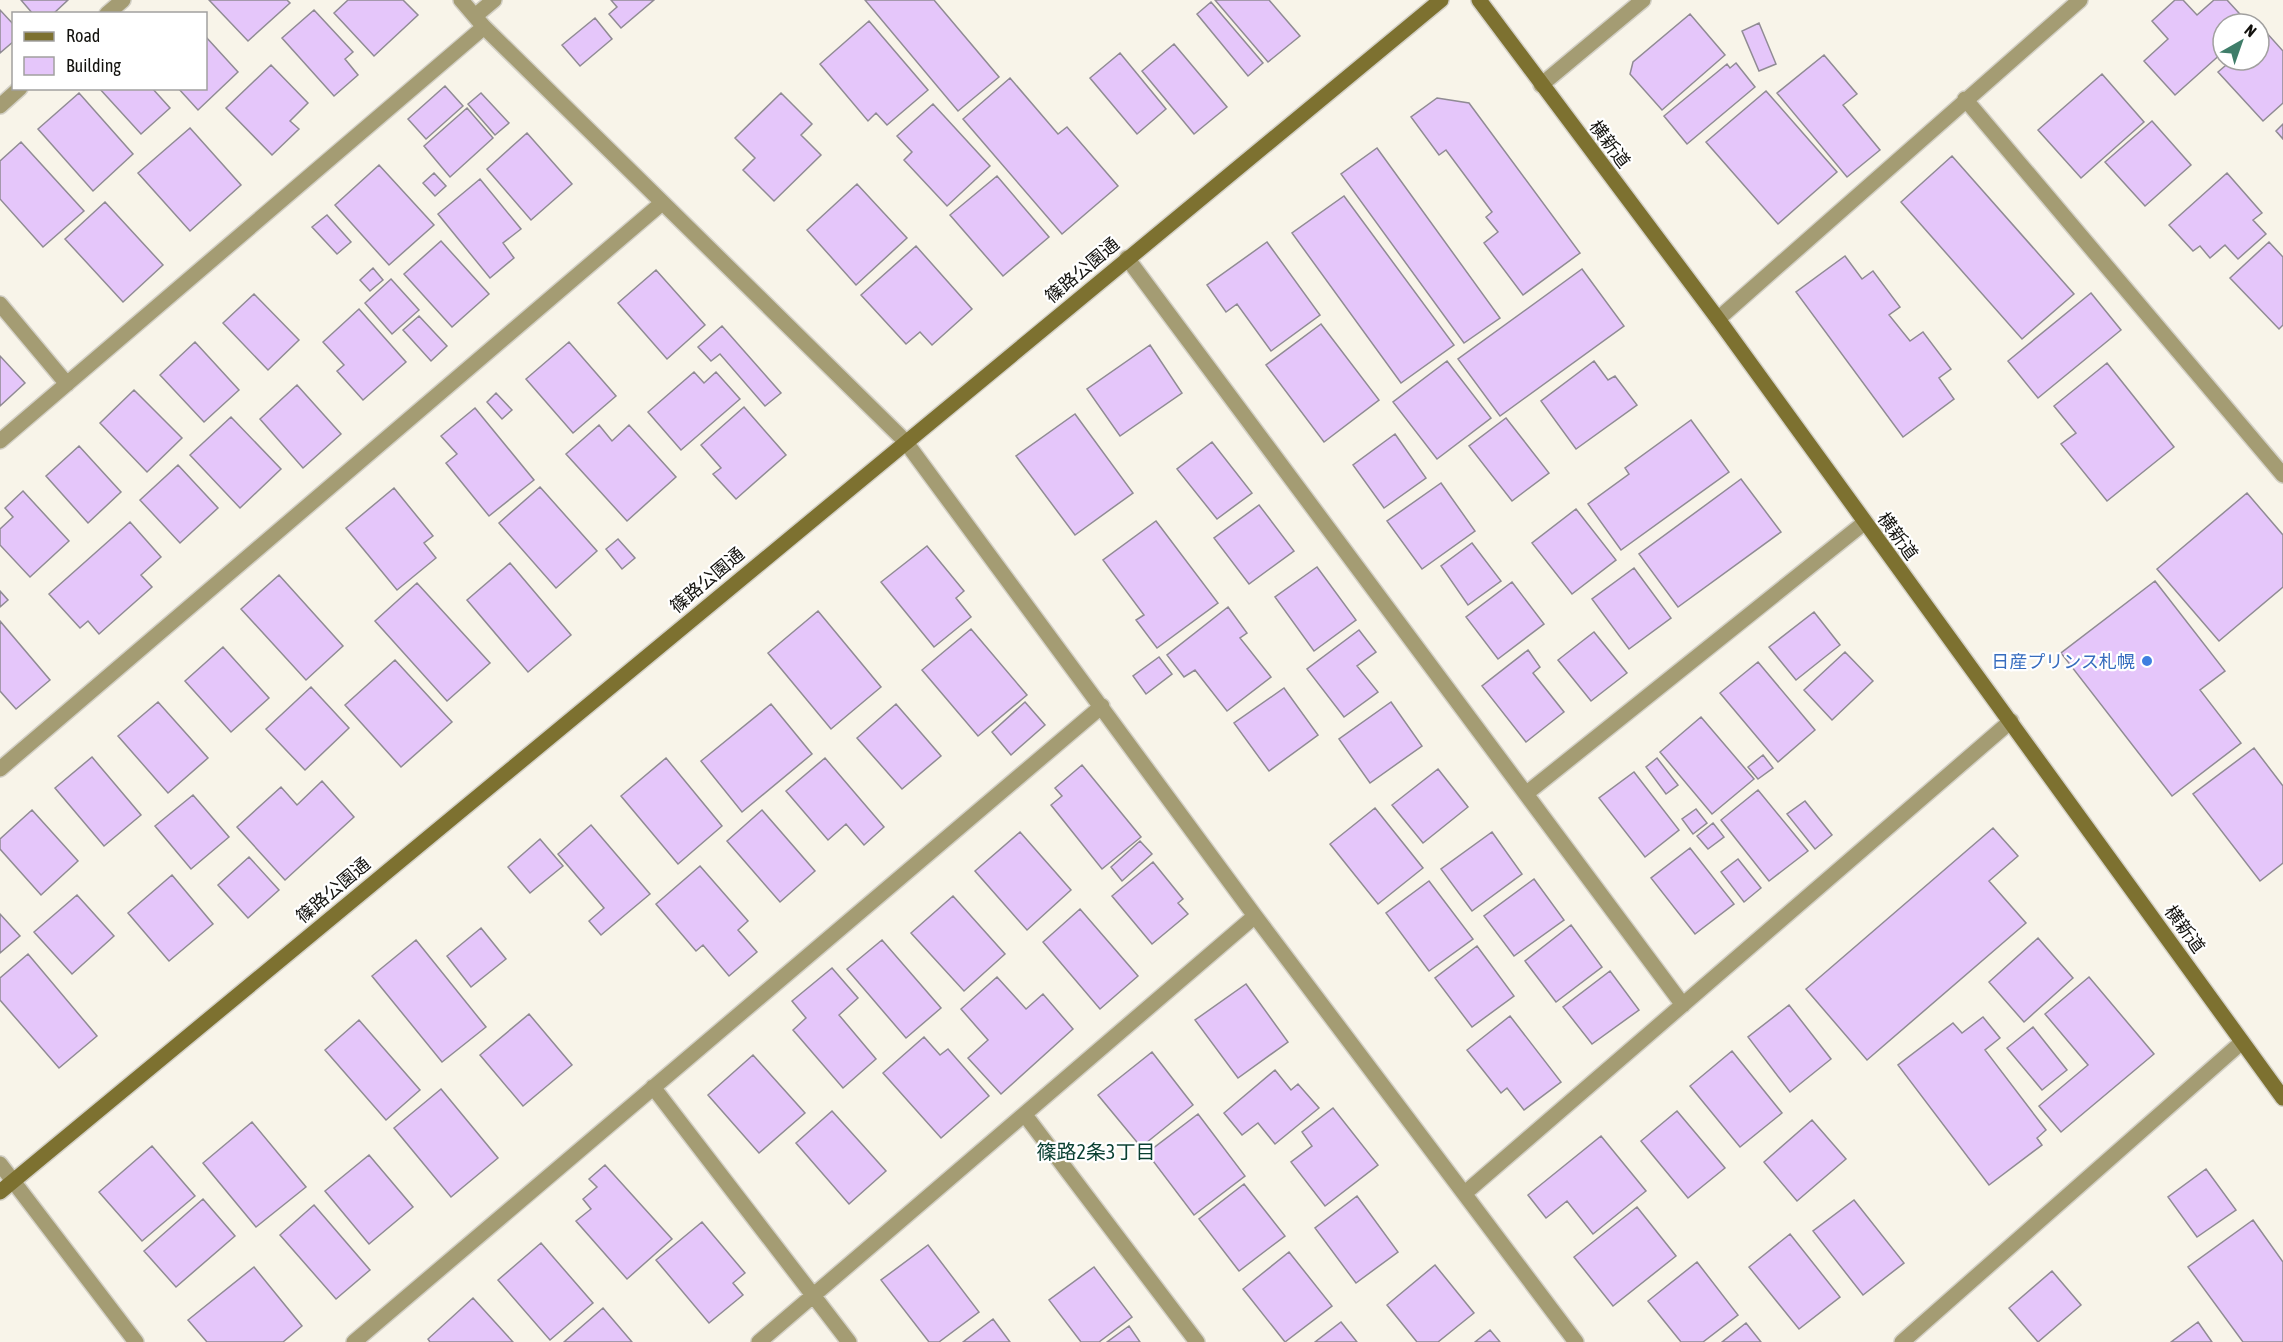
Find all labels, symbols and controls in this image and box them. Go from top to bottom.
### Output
legend [12,12,207,90]
north arrow [2211,12,2271,72]
text: N [2241,21,2260,40]
text: Road [66,25,100,46]
text: Building [66,55,121,76]
street label: 横新道 [1585,116,1635,172]
street label: 篠路公園通 [1041,233,1123,307]
street label: 横新道 [1874,508,1922,564]
street label: 篠路公園通 [666,543,748,617]
place label: 日産プリンス札幌 [1991,651,2135,672]
marker: 日産プリンス札幌 [2140,654,2154,668]
street label: 篠路公園通 [292,853,374,927]
street label: 横新道 [2161,901,2209,957]
district label: 篠路2条3丁目 [1037,1140,1155,1163]

